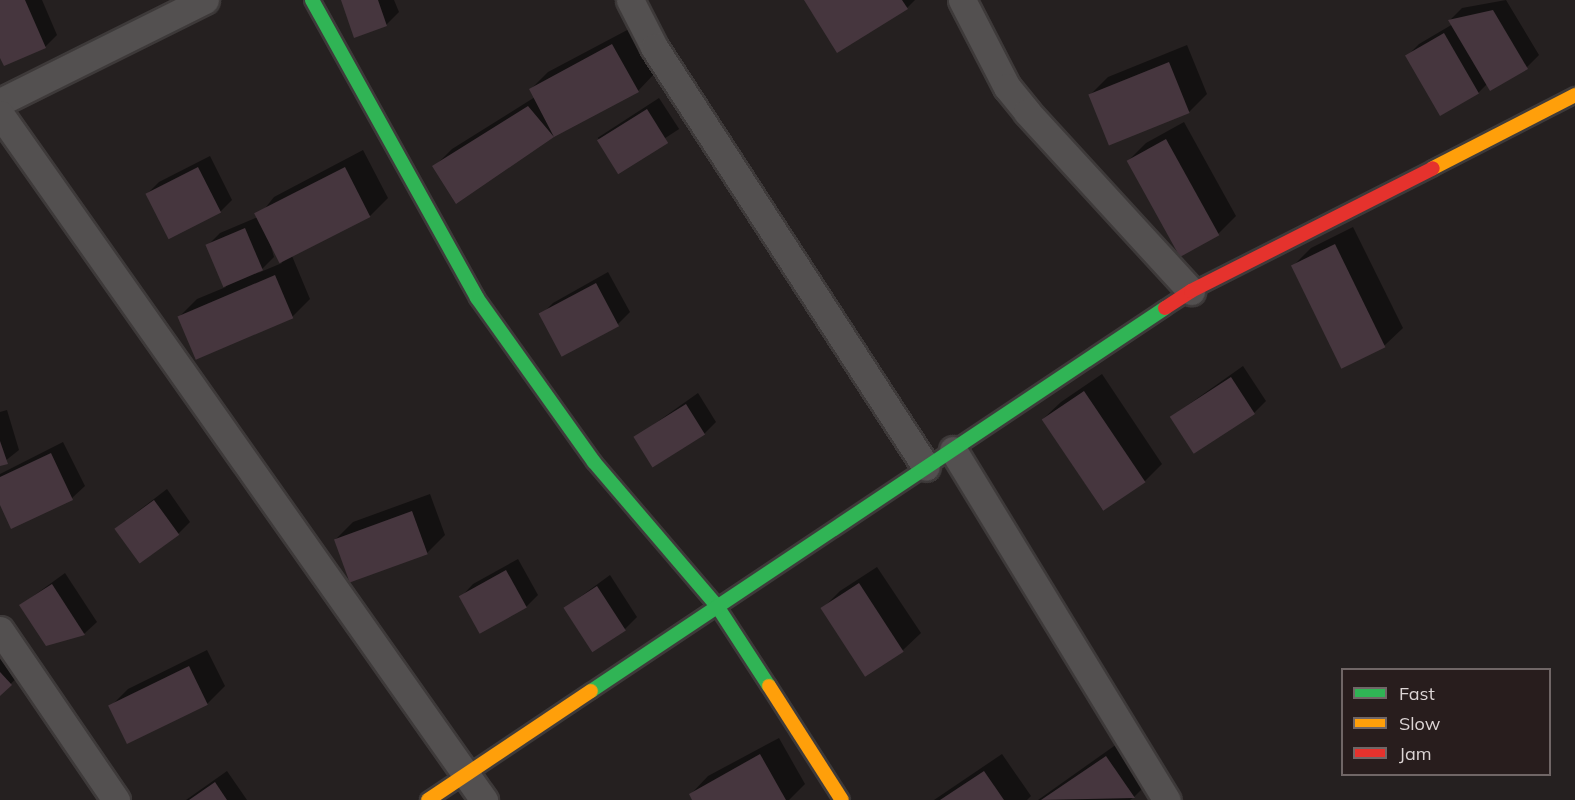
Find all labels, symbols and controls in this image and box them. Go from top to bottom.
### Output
legend [1341,668,1551,776]
text: Fast [1399,682,1435,705]
text: Slow [1399,712,1440,735]
text: Jam [1399,742,1432,765]

